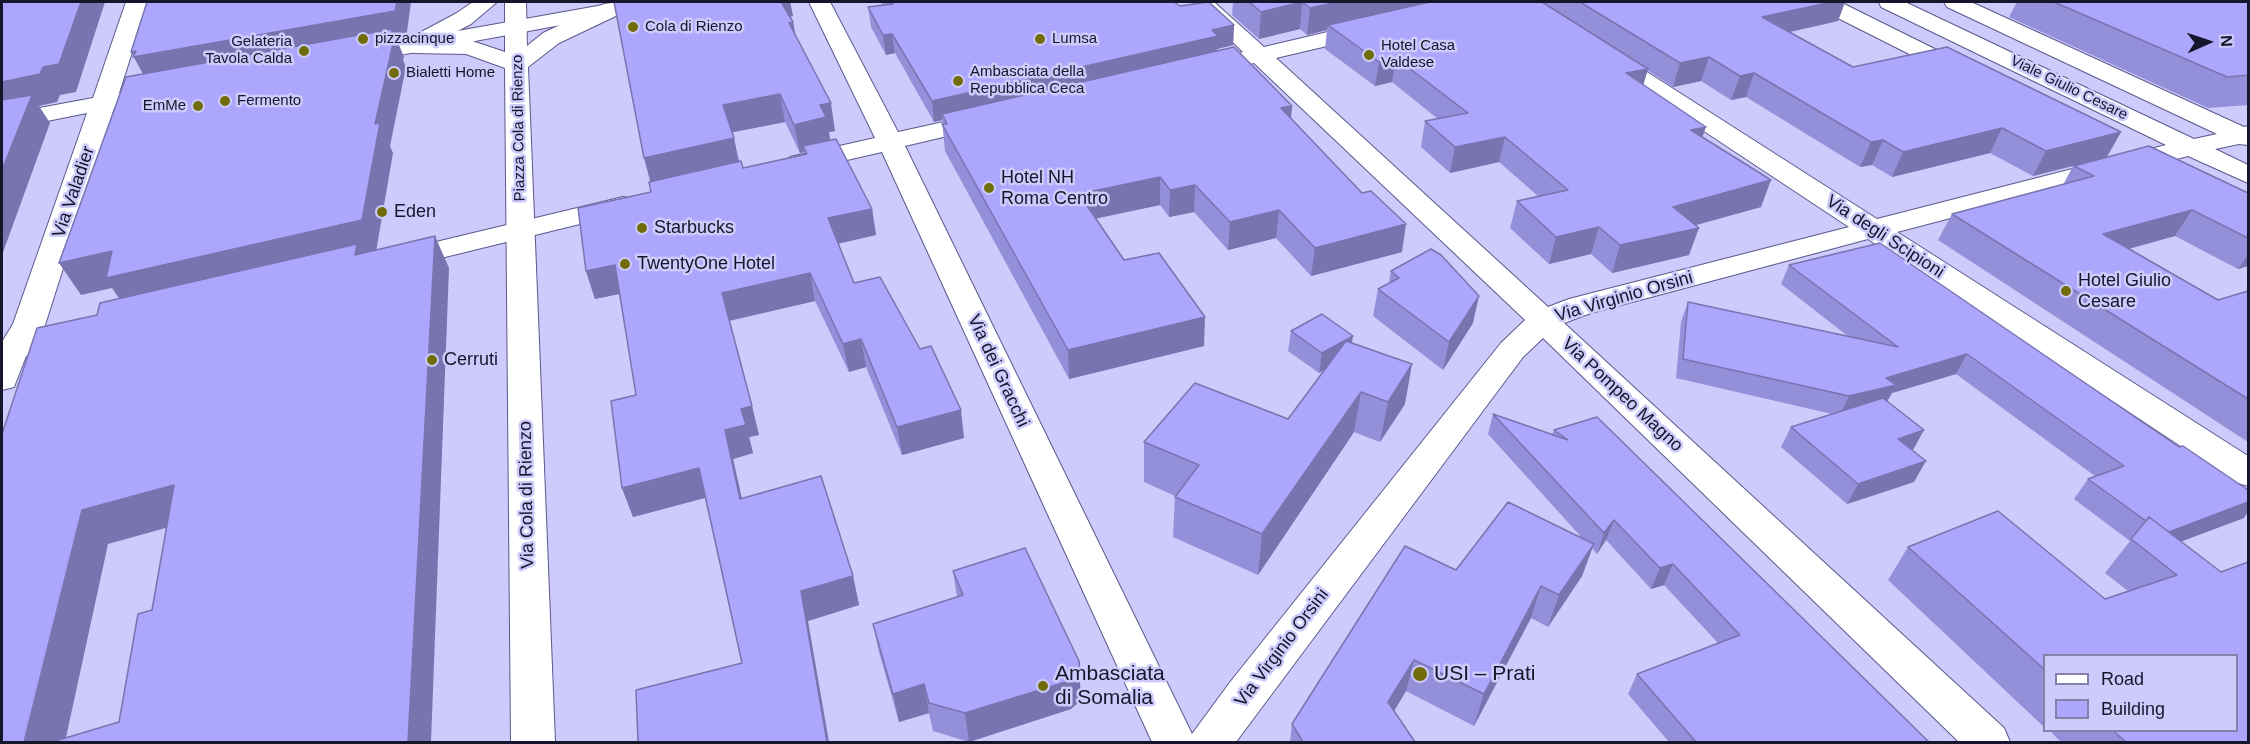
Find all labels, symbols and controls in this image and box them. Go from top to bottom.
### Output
north arrow [2178,12,2238,72]
place label: Cola di Rienzo [645,18,743,36]
marker: Cola di Rienzo [626,20,640,34]
place label: pizzacinque [375,30,454,48]
place label: Lumsa [1052,30,1097,48]
marker: pizzacinque [356,32,370,46]
marker: Lumsa [1033,32,1047,46]
place label: Gelateria Tavola Calda [205,33,292,68]
text: N [2218,35,2235,47]
place label: Hotel Casa Valdese [1381,37,1455,72]
marker: Gelateria Tavola Calda [297,44,311,58]
marker: Hotel Casa Valdese [1362,48,1376,62]
street label: Viale Giulio Cesare [2007,52,2131,124]
street label: Piazza Cola di Rienzo [509,54,529,202]
place label: Ambasciata della Repubblica Ceca [970,63,1084,98]
place label: Bialetti Home [406,64,495,82]
marker: Bialetti Home [387,66,401,80]
marker: Ambasciata della Repubblica Ceca [951,74,965,88]
place label: Fermento [237,92,301,110]
marker: Fermento [218,94,232,108]
place label: EmMe [143,97,186,115]
marker: EmMe [191,99,205,113]
street label: Via Valadier [48,143,100,241]
place label: Hotel NH Roma Centro [1001,167,1108,210]
marker: Hotel NH Roma Centro [982,181,996,195]
street label: Via degli Scipioni [1822,191,1948,283]
place label: Eden [394,201,436,223]
marker: Eden [375,205,389,219]
place label: Starbucks [654,217,734,239]
marker: Starbucks [635,221,649,235]
place label: TwentyOne Hotel [637,253,775,275]
marker: TwentyOne Hotel [618,257,632,271]
street label: Via Virginio Orsini [1553,267,1695,327]
place label: Hotel Giulio Cesare [2078,270,2171,312]
marker: Hotel Giulio Cesare [2059,284,2073,298]
street label: Via dei Gracchi [962,311,1034,431]
street label: Via Pompeo Magno [1557,333,1687,457]
place label: Cerruti [444,349,498,371]
marker: Cerruti [425,353,439,367]
street label: Via Cola di Rienzo [515,421,539,569]
street label: Via Virginio Orsini [1231,585,1333,711]
legend [2043,654,2238,732]
place label: Ambasciata di Somalia [1055,661,1165,711]
place label: USI – Prati [1434,661,1536,687]
marker: USI – Prati [1411,665,1429,683]
text: Road [2101,669,2144,689]
marker: Ambasciata di Somalia [1036,679,1050,693]
text: Building [2101,699,2165,719]

